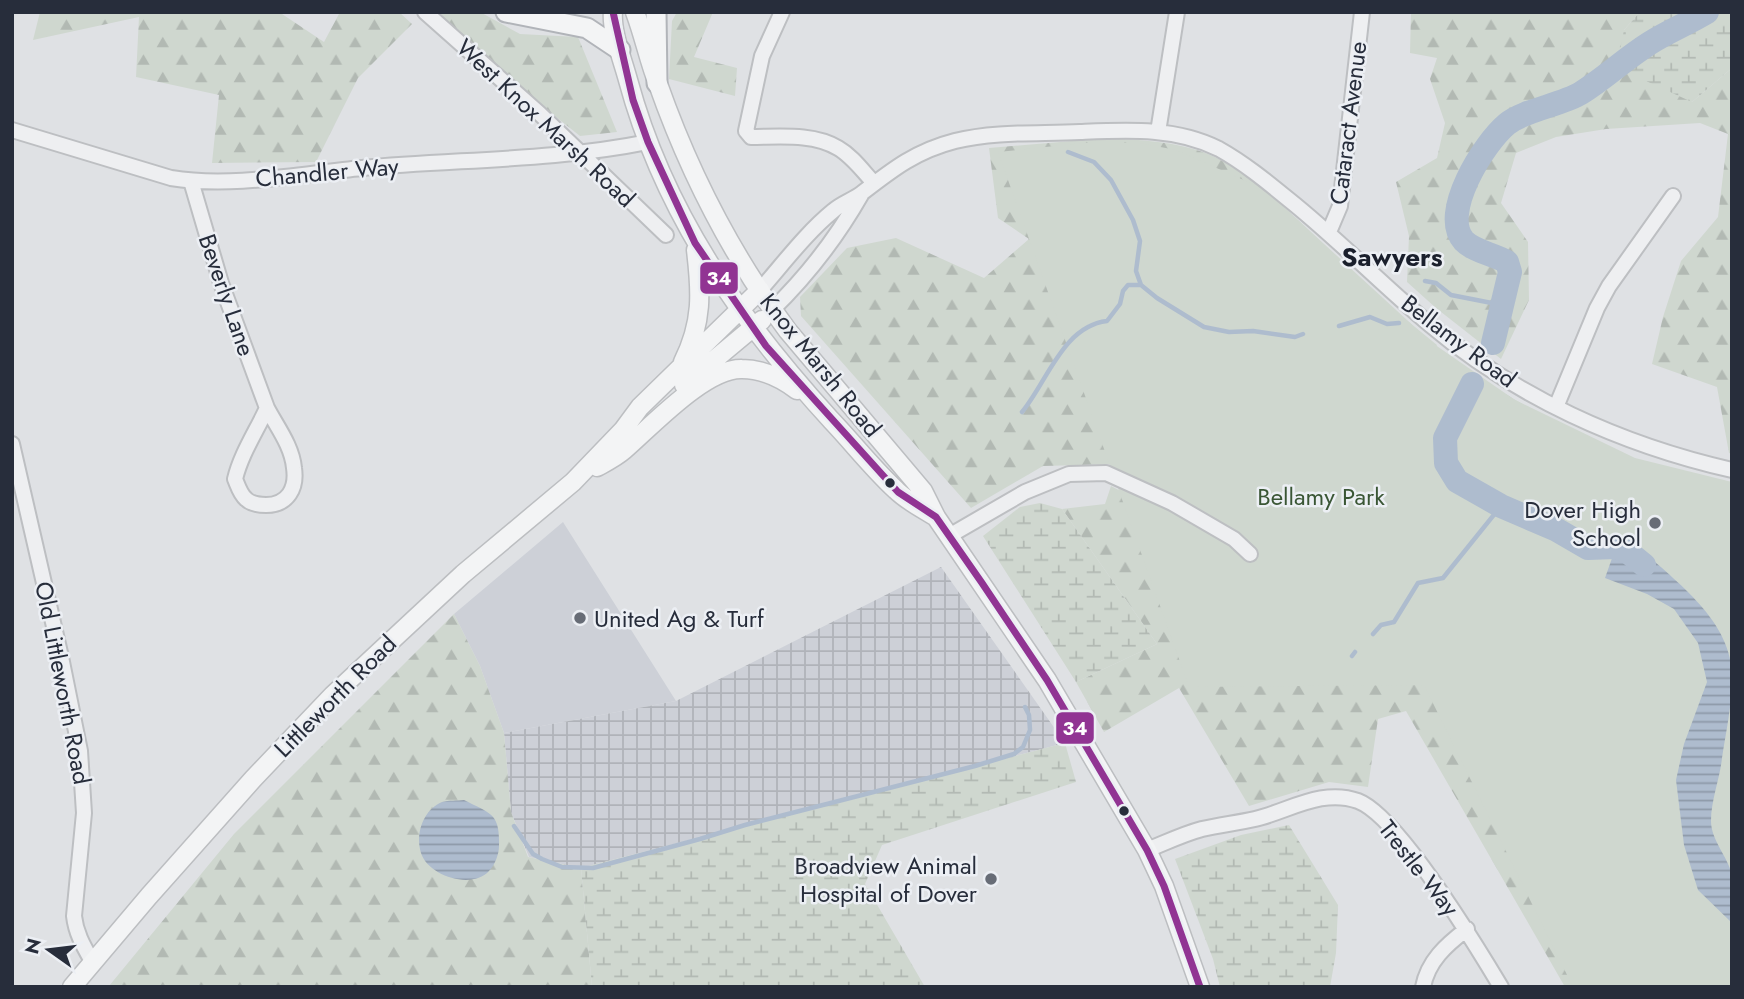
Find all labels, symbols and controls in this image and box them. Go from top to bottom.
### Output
street label: West Knox Marsh Road [449,31,643,215]
street label: Cataract Avenue [1321,39,1375,207]
street label: Chandler Way [254,148,400,196]
street label: Beverly Lane [190,229,264,361]
district label: Sawyers [1341,238,1443,276]
line badge: 34 [699,261,739,295]
text: 34 [706,265,732,292]
street label: Knox Marsh Road [752,285,890,445]
street label: Bellamy Road [1394,286,1524,396]
unlabelled marker [883,476,897,490]
park label: Bellamy Park [1257,479,1385,514]
place label: Dover High School [1524,492,1641,555]
marker: Dover High School [1647,515,1663,531]
street label: Old Littleworth Road [26,579,100,787]
place label: United Ag & Turf [594,601,765,636]
marker: United Ag & Turf [572,610,588,626]
street label: Littleworth Road [266,627,404,765]
line badge: 34 [1055,711,1095,745]
text: 34 [1062,715,1088,742]
unlabelled marker [1117,804,1131,818]
street label: Trestle Way [1370,813,1468,924]
place label: Broadview Animal Hospital of Dover [795,848,978,911]
marker: Broadview Animal Hospital of Dover [983,871,999,887]
north arrow [14,915,84,985]
text: N [18,935,48,957]

